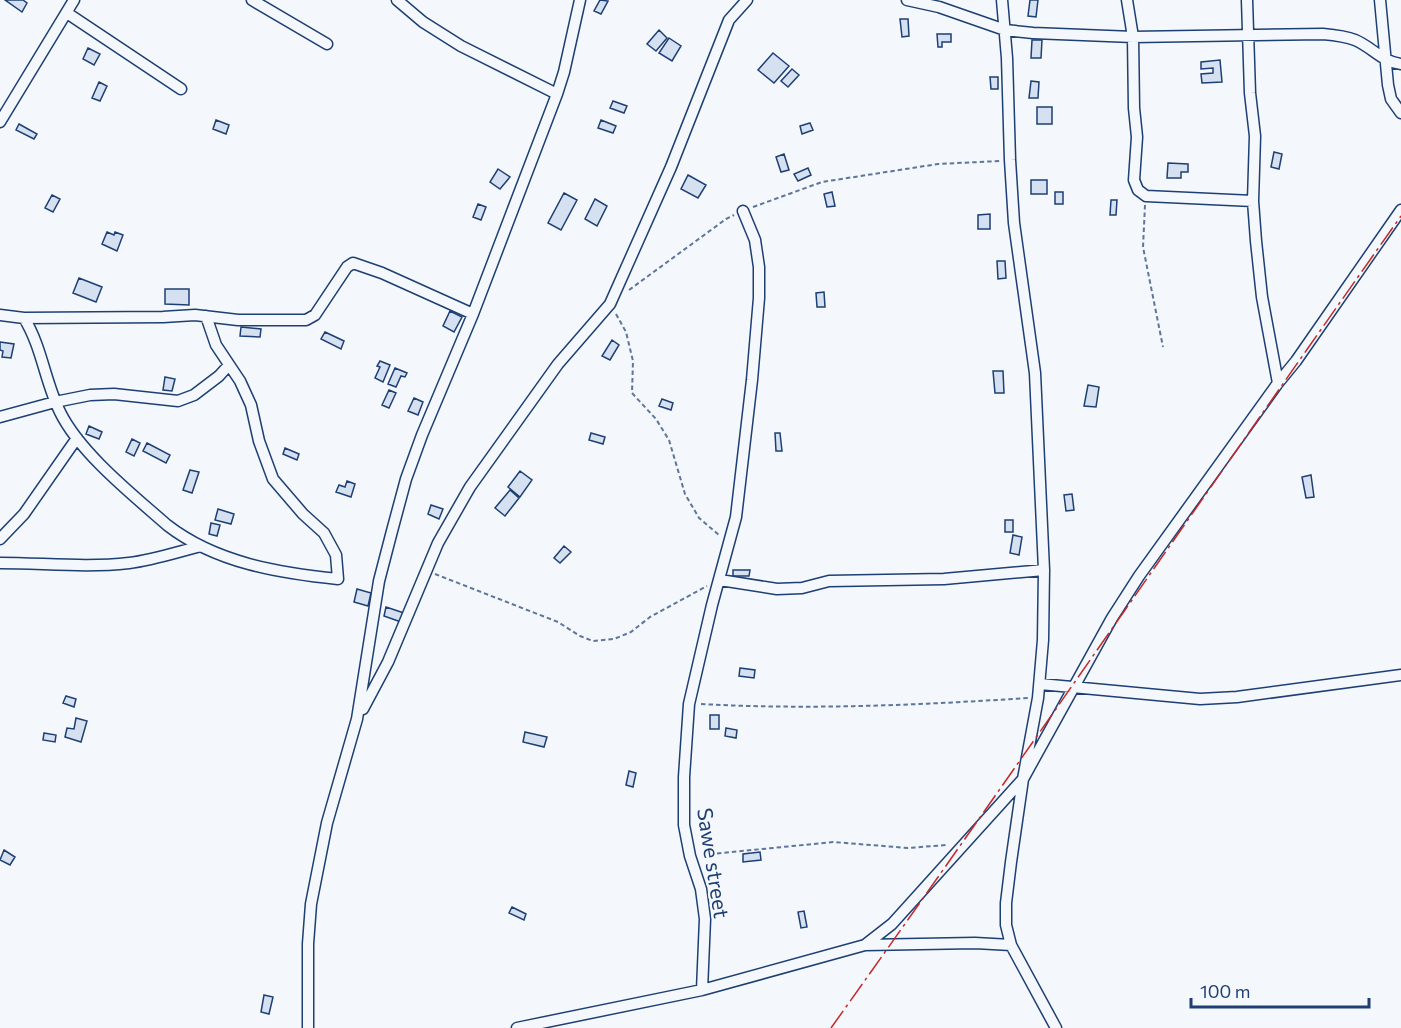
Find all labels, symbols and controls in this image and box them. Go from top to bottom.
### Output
street label: Sawe street [693,806,735,920]
scale bar [1191,971,1370,1009]
text: 100 m [1200,980,1250,1002]

